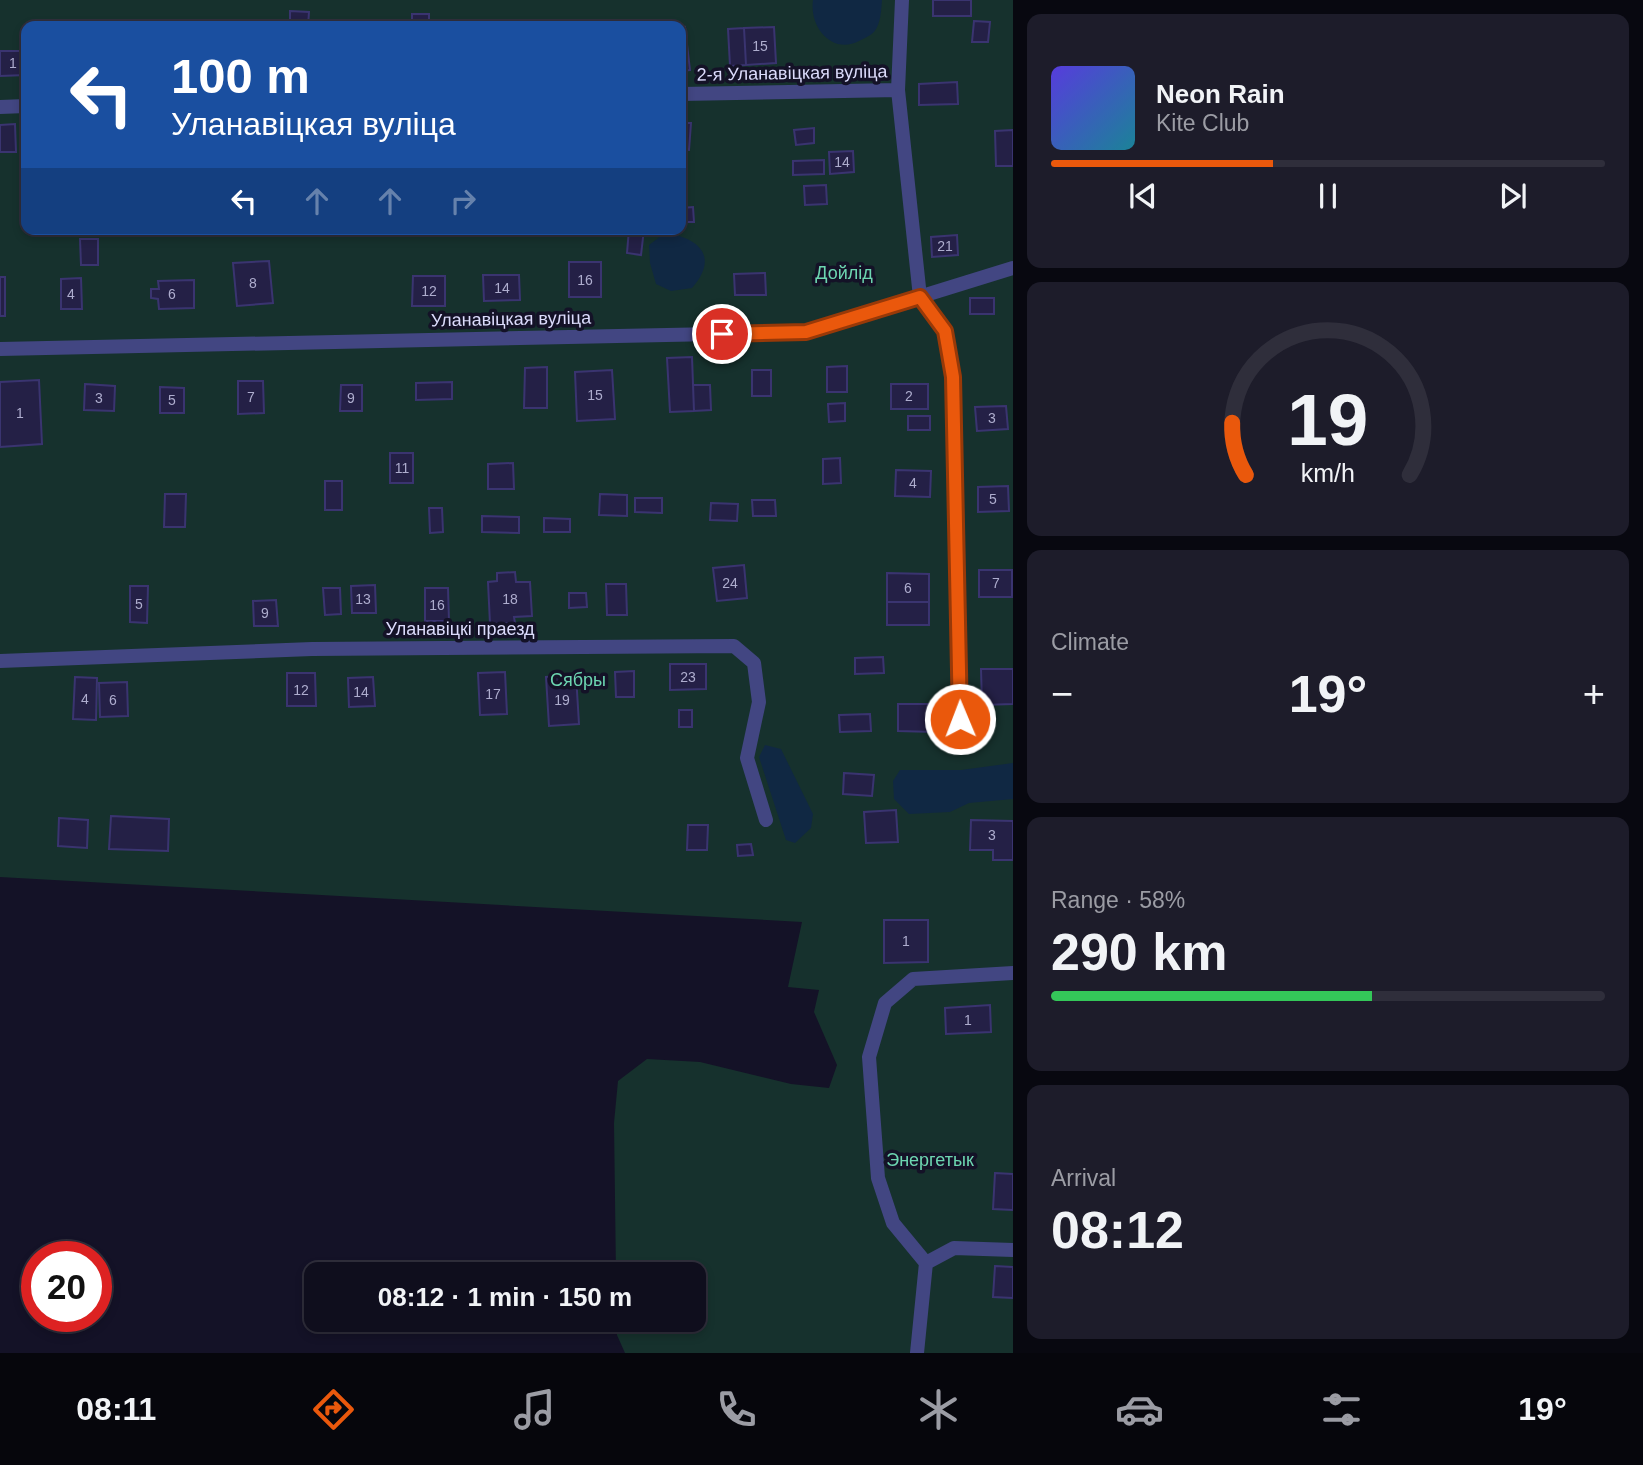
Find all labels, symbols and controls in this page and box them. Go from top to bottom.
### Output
house number: 15 [752,38,768,54]
icon: left [56,49,147,140]
text: 100 m [171,49,310,103]
house number: 1 [9,55,17,71]
street label: 2-я Уланавіцкая вуліца [696,61,889,85]
text: Neon Rain [1156,79,1285,109]
text: Уланавіцкая вуліца [171,106,456,142]
text: Kite Club [1156,110,1249,136]
house number: 14 [834,154,850,170]
icon: previous [1124,177,1162,215]
icon: pause [1309,177,1347,215]
icon: next [1494,177,1532,215]
icon: left [225,182,263,220]
icon: ahead [298,182,336,220]
icon: ahead [371,182,409,220]
icon: right [444,182,482,220]
house number: 21 [937,238,953,254]
park label: Дойлід [815,263,873,283]
house number: 16 [577,272,593,288]
house number: 8 [249,275,257,291]
house number: 14 [494,280,510,296]
house number: 12 [421,283,437,299]
house number: 4 [67,286,75,302]
house number: 6 [168,286,176,302]
pin [692,304,752,364]
street label: Уланавіцкая вуліца [431,308,592,330]
icon: arrive [703,315,741,353]
text: 19 [1288,379,1368,460]
house number: 15 [587,387,603,403]
house number: 2 [905,388,913,404]
house number: 7 [247,389,255,405]
house number: 3 [95,390,103,406]
house number: 9 [347,390,355,406]
house number: 5 [168,392,176,408]
house number: 1 [16,405,24,421]
house number: 3 [988,410,996,426]
text: km/h [1301,458,1355,486]
house number: 11 [395,460,409,476]
house number: 4 [909,475,917,491]
house number: 5 [989,491,997,507]
house number: 24 [722,575,738,591]
house number: 7 [992,575,1000,591]
house number: 6 [904,580,912,596]
house number: 13 [355,591,371,607]
house number: 18 [502,591,518,607]
house number: 5 [135,596,143,612]
house number: 16 [429,597,445,613]
house number: 9 [261,605,269,621]
street label: Уланавіцкі праезд [385,619,535,639]
text: Climate [1051,629,1129,655]
text: 19° [1289,665,1367,723]
house number: 23 [680,669,696,685]
park label: Сябры [550,670,606,690]
text: − [1051,673,1073,715]
text: + [1583,673,1605,715]
house number: 12 [293,682,309,698]
position arrow [923,682,997,756]
house number: 14 [353,684,369,700]
house number: 17 [485,686,501,702]
house number: 4 [81,691,89,707]
house number: 6 [109,692,117,708]
house number: 19 [554,692,570,708]
house number: 3 [988,827,996,843]
text: Range · 58% [1051,887,1185,913]
text: 290 km [1051,923,1227,981]
house number: 1 [902,933,910,949]
house number: 1 [964,1012,972,1028]
park label: Энергетык [886,1150,974,1170]
text: Arrival [1051,1165,1116,1191]
text: 08:12 [1051,1201,1184,1259]
speed limit sign: 20 [21,1241,112,1332]
text: 08:12 · 1 min · 150 m [378,1282,632,1312]
icon: directions [309,1385,358,1434]
icon: music [510,1385,559,1434]
icon: phone [712,1385,761,1434]
icon: climate [914,1385,963,1434]
icon: car [1115,1385,1164,1434]
icon: filters [1317,1385,1366,1434]
text: 08:11 [76,1391,156,1427]
text: 19° [1518,1391,1567,1427]

